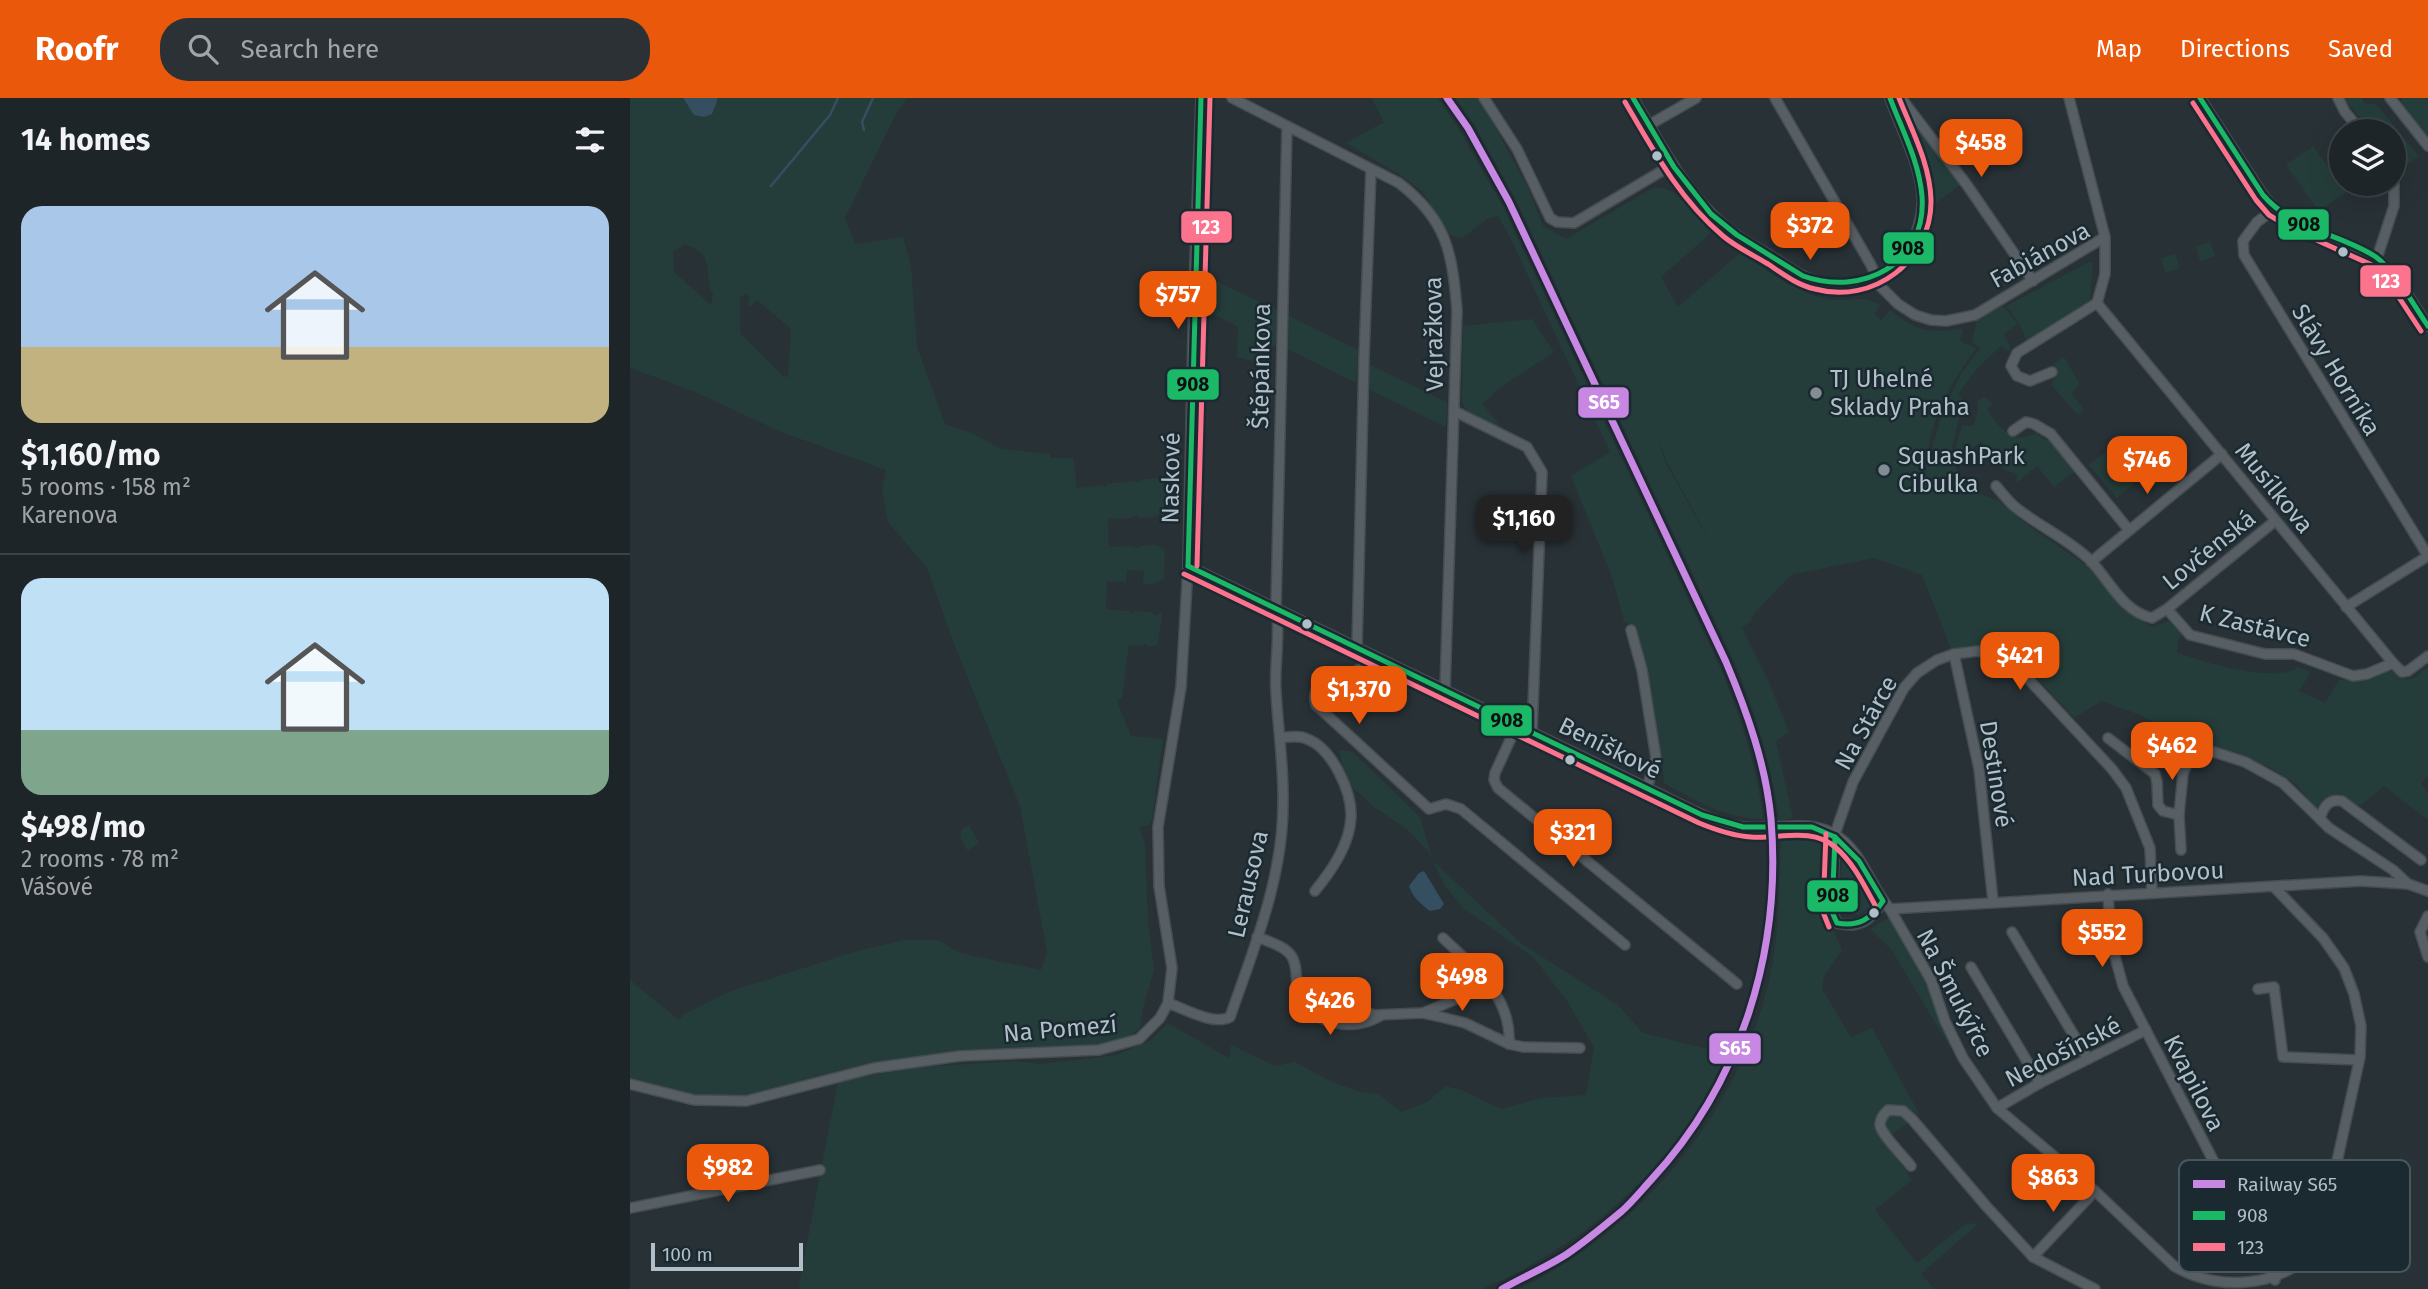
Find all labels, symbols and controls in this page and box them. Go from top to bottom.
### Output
search box [160,18,650,81]
text: Roofr [35,29,118,69]
icon: search [184,30,222,68]
text: Search here [240,34,379,65]
text: Map [2096,35,2142,63]
text: Directions [2180,35,2290,63]
text: Saved [2328,35,2393,63]
map controls [2329,119,2406,196]
button: layers [2329,119,2406,196]
pin: $458 [1940,120,2022,179]
icon: filters [571,121,609,159]
text: 14 homes [21,122,150,158]
text: $458 [1955,128,2007,156]
unlabelled marker [1650,149,1664,163]
pin: $372 [1769,202,1851,262]
line badge: 908 [2277,208,2330,241]
line badge: 123 [1180,210,1233,244]
text: $372 [1787,211,1833,239]
text: 908 [2288,213,2320,236]
text: 123 [1192,216,1220,239]
street label: Fabiánova [1985,216,2095,294]
line badge: 908 [1882,231,1935,265]
text: 908 [1892,237,1924,260]
unlabelled marker [2336,245,2350,259]
icon: home [252,252,378,378]
line badge: 123 [2359,264,2412,298]
text: 123 [2372,270,2400,293]
pin: $757 [1137,272,1219,331]
street label: Vejražkova [1419,276,1449,392]
text: $757 [1155,280,1201,308]
street label: Slávy Horníka [2286,299,2386,441]
street label: Štěpánkova [1245,303,1276,429]
place label: TJ Uhelné Sklady Praha [1830,365,1970,421]
line badge: 908 [1166,368,1220,401]
text: 908 [1177,373,1209,396]
marker: TJ Uhelné Sklady Praha [1808,385,1824,401]
line badge: S65 [1577,386,1630,419]
text: S65 [1588,391,1620,414]
street label: Naskové [1156,432,1186,524]
pin: $746 [2106,436,2188,496]
text: $1,160/mo [21,437,160,473]
street label: Musílkova [2229,437,2319,539]
place label: SquashPark Cibulka [1898,442,2025,498]
text: $746 [2123,445,2171,473]
marker: SquashPark Cibulka [1876,462,1892,478]
text: 5 rooms · 158 m² [21,473,191,501]
pin: $1,160 [1467,496,1581,555]
text: Karenova [21,501,118,529]
text: $1,160 [1493,504,1555,532]
street label: Lovčenská [2157,504,2261,596]
street label: K Zastávce [2196,599,2314,653]
unlabelled marker [1300,617,1314,631]
icon: home [252,624,378,750]
pin: $421 [1979,632,2061,692]
text: $421 [1996,641,2044,669]
pin: $1,370 [1302,666,1416,726]
street label: Na Stárce [1829,671,1903,775]
text: $1,370 [1327,675,1391,703]
line badge: 908 [1480,704,1533,737]
text: 908 [1491,709,1523,732]
street label: Beníškové [1554,711,1666,785]
street label: Destinové [1974,718,2018,830]
pin: $462 [2131,722,2213,782]
text: $462 [2147,731,2197,759]
unlabelled marker [1563,753,1577,767]
text: $498/mo [21,809,146,845]
pin: $321 [1532,810,1614,869]
text: $321 [1550,818,1596,846]
street label: Lerausova [1222,828,1274,940]
text: 2 rooms · 78 m² [21,845,179,873]
street label: Nad Turbovou [2071,856,2225,892]
text: Vášové [21,873,93,901]
line badge: 908 [1806,879,1859,913]
text: 908 [1817,884,1849,907]
unlabelled marker [1867,906,1881,920]
pin: $552 [2061,910,2143,969]
text: $552 [2078,918,2126,946]
street label: Na Šmukýřce [1911,924,2000,1062]
pin: $498 [1421,954,1503,1013]
text: $498 [1436,962,1488,990]
pin: $426 [1289,978,1371,1037]
text: $426 [1305,986,1355,1014]
street label: Na Pomezí [1002,1010,1118,1048]
street label: Nedošínské [2000,1011,2126,1093]
street label: Kvapilova [2158,1030,2230,1136]
line badge: S65 [1708,1032,1762,1065]
text: S65 [1719,1037,1751,1060]
pin: $982 [687,1144,769,1204]
text: $982 [703,1153,753,1181]
pin: $863 [2012,1154,2094,1214]
legend [2179,1160,2410,1272]
text: $863 [2028,1163,2078,1191]
text: Railway S65 [2237,1173,2337,1196]
text: 908 [2237,1204,2268,1227]
text: 123 [2237,1236,2264,1259]
scale bar [651,1240,803,1272]
text: 100 m [662,1243,713,1266]

